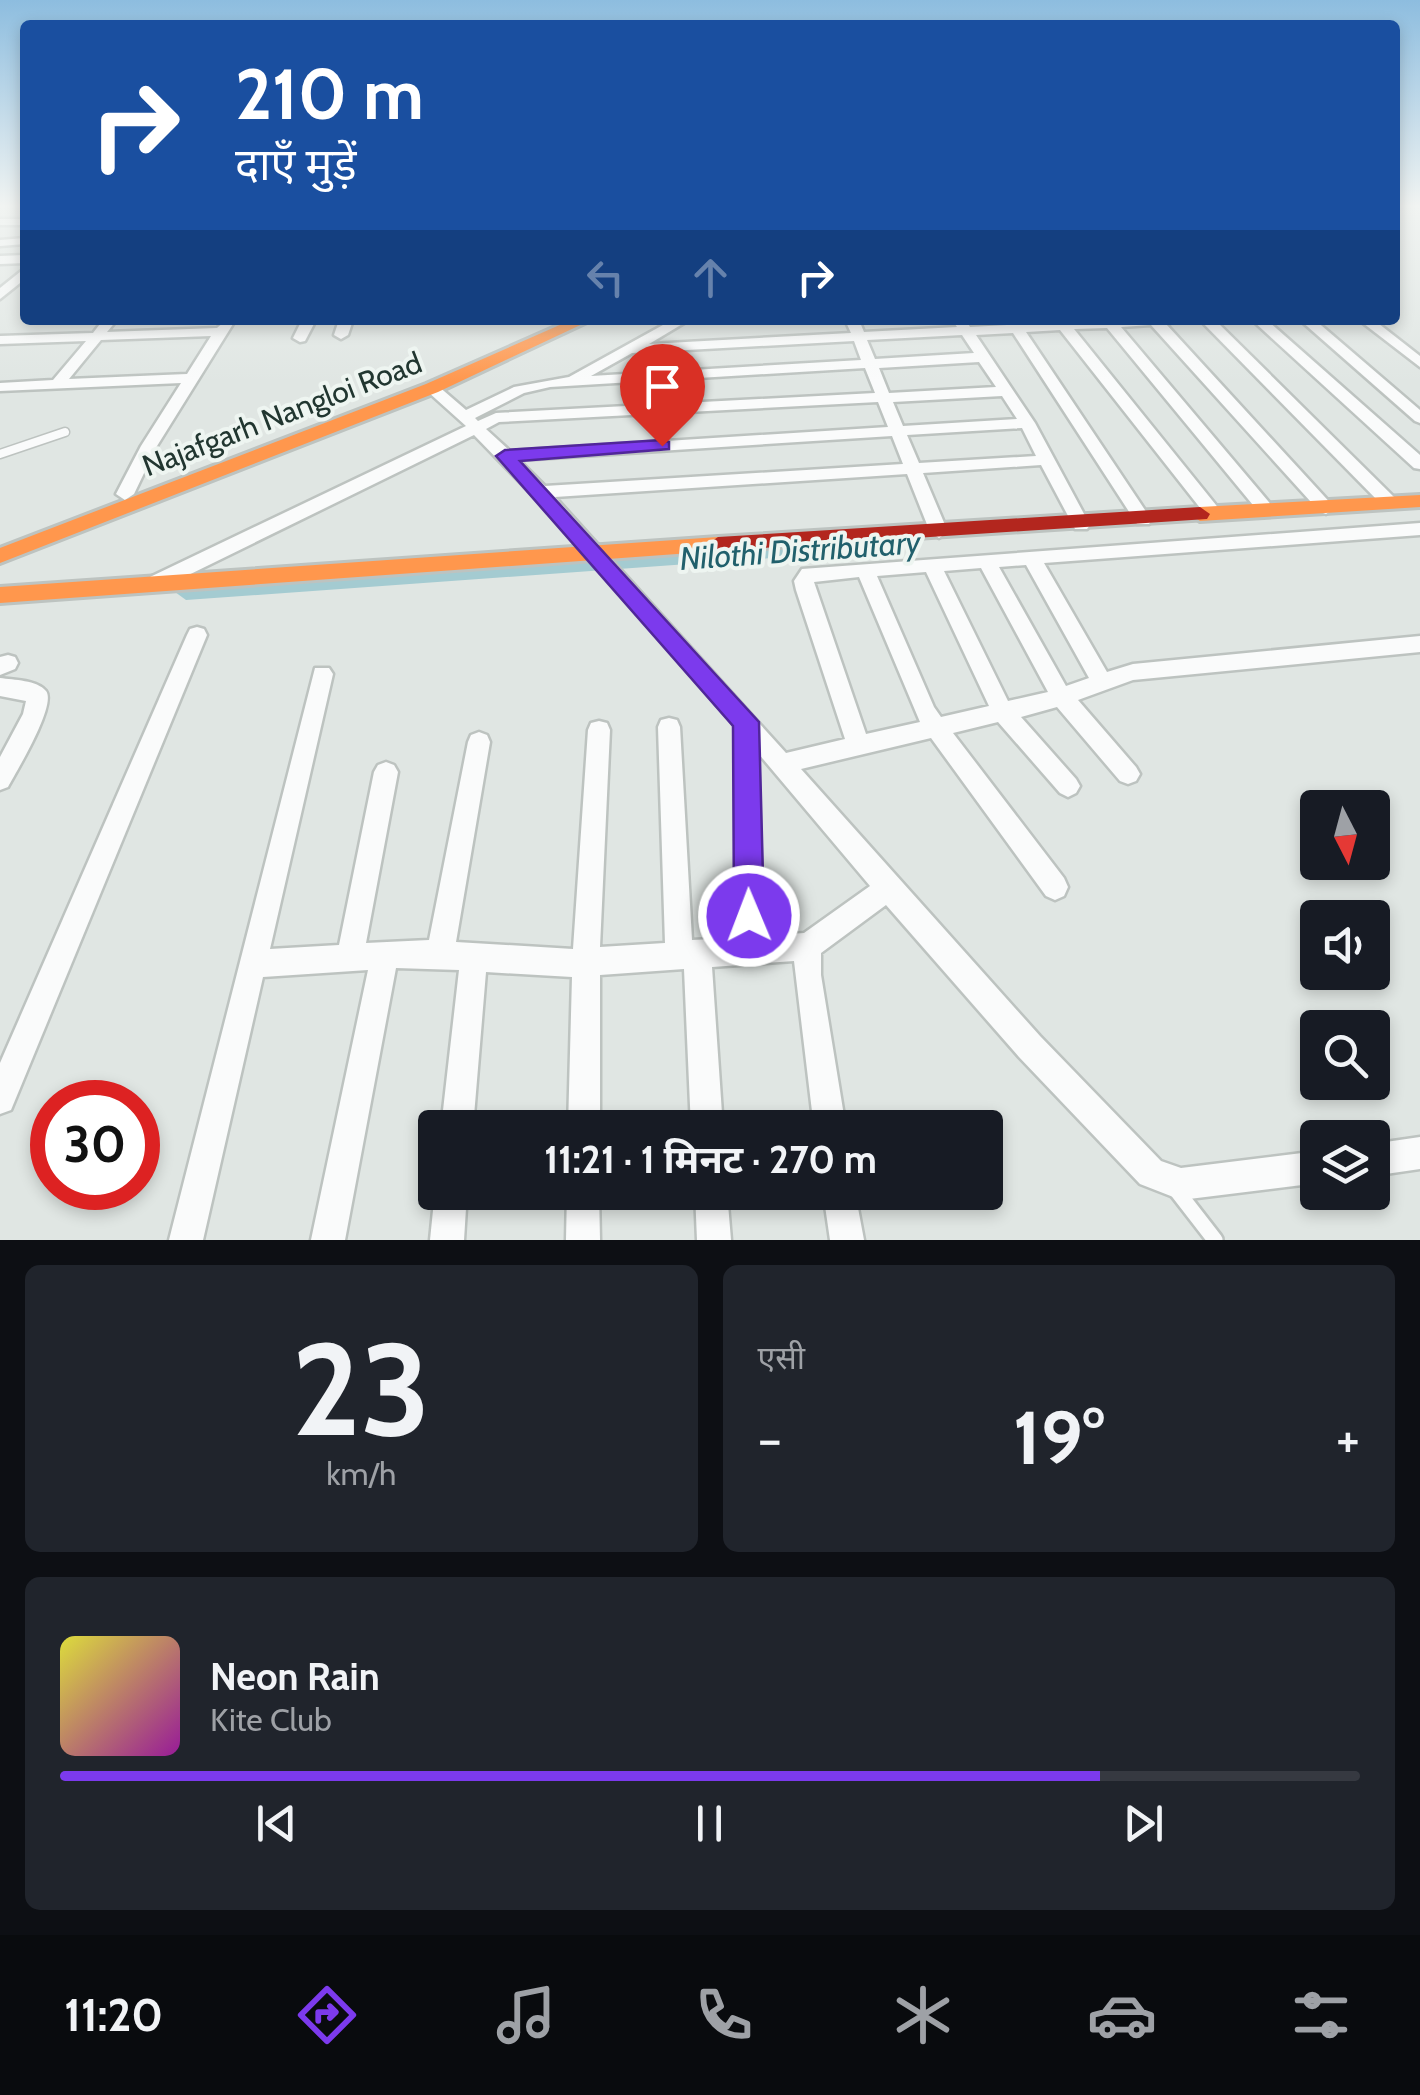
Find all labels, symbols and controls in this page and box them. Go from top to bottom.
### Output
text: 210 m [235,51,424,137]
icon: right [70,60,200,190]
text: दाएँ मुड़ें [235,137,357,191]
icon: left [578,250,633,305]
icon: ahead [683,250,738,305]
icon: right [788,250,843,305]
street label: Najafgarh Nangloi Road [137,344,427,484]
pin [620,344,705,447]
icon: arrive [635,359,690,414]
water label: Nilothi Distributary [678,522,923,578]
north arrow [1300,790,1390,880]
map controls [1300,790,1390,1210]
position arrow [697,864,801,968]
button: sound [1300,900,1390,990]
button: search [1300,1010,1390,1100]
speed limit sign: 30 [30,1080,160,1210]
button: layers [1300,1120,1390,1210]
text: 11:21 · 1 मिनट · 270 m [544,1136,877,1183]
text: 23 [292,1310,431,1468]
text: एसी [758,1338,805,1377]
text: 19° [1013,1392,1105,1483]
text: − [758,1405,782,1472]
text: + [1336,1405,1360,1472]
text: km/h [326,1454,396,1493]
text: Neon Rain [210,1653,380,1700]
text: Kite Club [210,1700,332,1739]
icon: previous [249,1796,304,1851]
icon: pause [682,1796,737,1851]
icon: next [1116,1796,1171,1851]
icon: directions [292,1980,362,2050]
icon: music [491,1980,561,2050]
icon: phone [689,1980,759,2050]
icon: climate [888,1980,958,2050]
icon: car [1087,1980,1157,2050]
icon: filters [1286,1980,1356,2050]
text: 11:20 [64,1988,163,2042]

